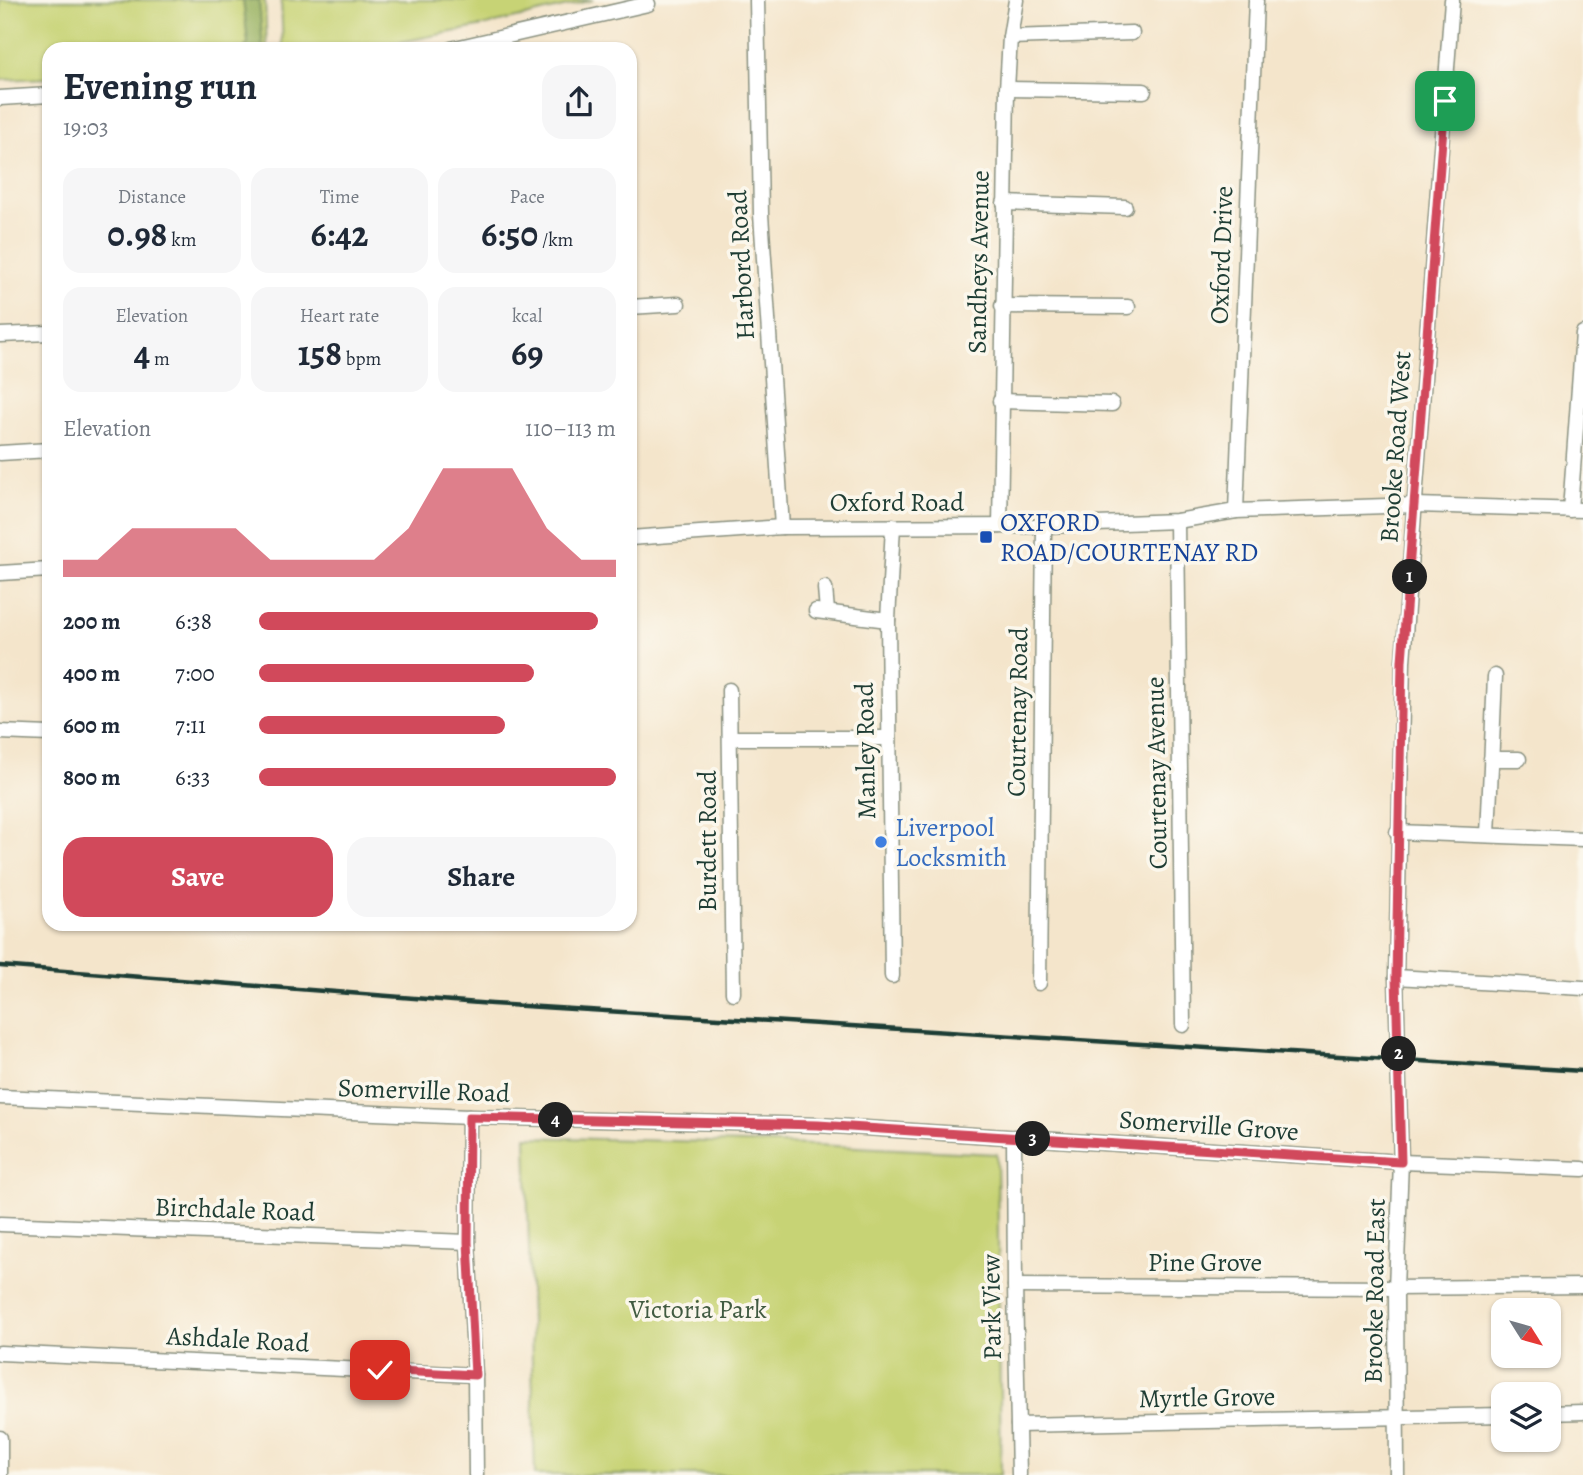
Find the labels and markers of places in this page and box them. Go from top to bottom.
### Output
pin [1415,71,1475,131]
place label: OXFORD ROAD/COURTENAY RD [1000,505,1258,570]
marker: OXFORD ROAD/COURTENAY RD [978,529,994,545]
pin: 1 [1392,560,1428,594]
place label: Liverpool Locksmith [895,810,1007,875]
marker: Liverpool Locksmith [873,834,889,850]
pin: 2 [1382,1036,1416,1072]
pin: 4 [538,1102,574,1138]
pin: 3 [1016,1122,1050,1156]
pin [350,1340,410,1400]

